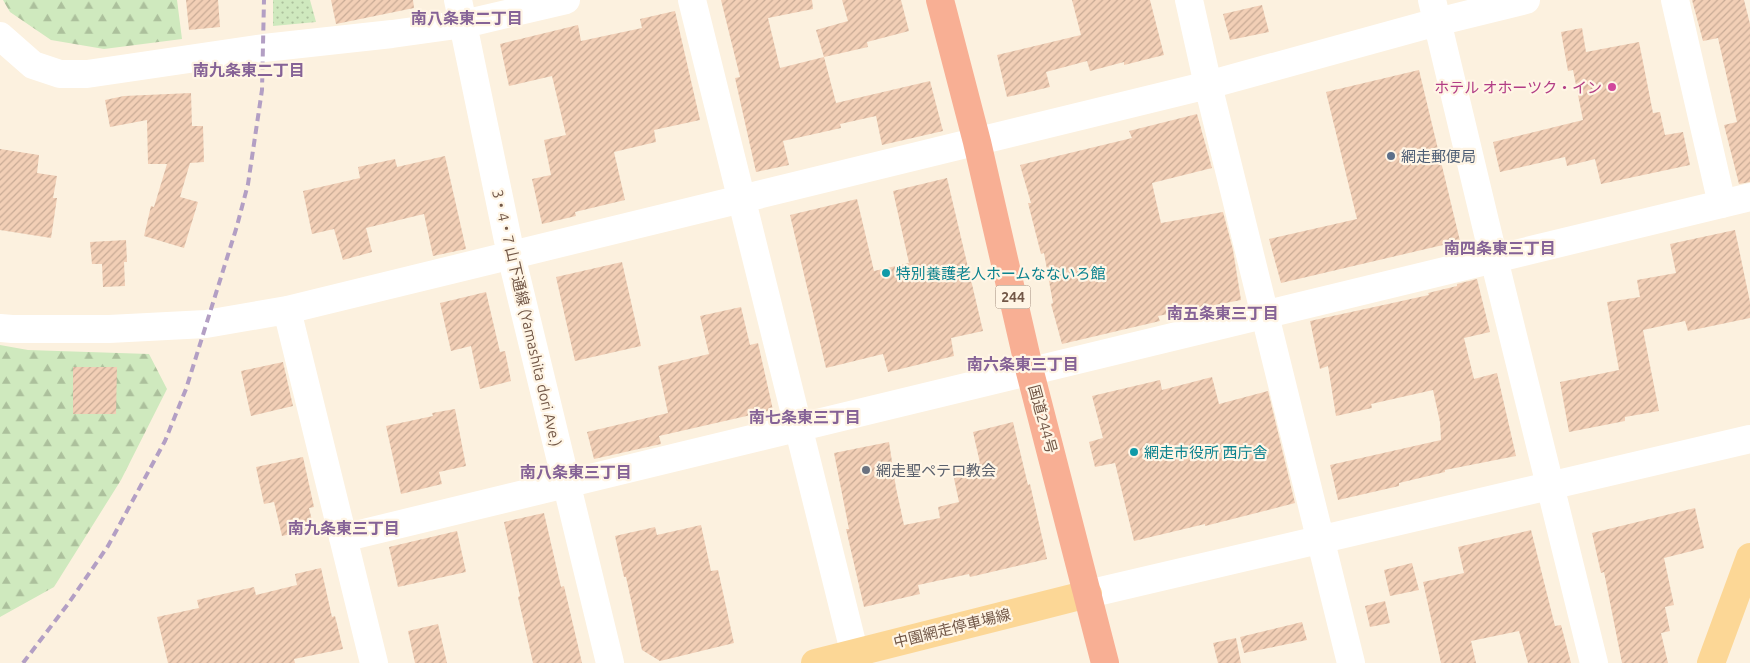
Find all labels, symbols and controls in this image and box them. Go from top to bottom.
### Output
district label: 南八条東二丁目 [411,9,523,27]
district label: 南九条東二丁目 [193,61,305,79]
place label: ホテル オホーツク・イン [1434,79,1602,96]
marker: ホテル オホーツク・イン [1606,81,1618,93]
place label: 網走郵便局 [1401,148,1476,165]
marker: 網走郵便局 [1385,150,1397,162]
street label: 3・4・7 山下通線 (Yamashita dori Ave.) [489,188,565,448]
district label: 南四条東三丁目 [1444,239,1556,257]
place label: 特別養護老人ホームなないろ館 [896,265,1106,282]
marker: 特別養護老人ホームなないろ館 [880,267,892,279]
road number: 244 [996,286,1030,308]
district label: 南五条東三丁目 [1167,304,1279,322]
district label: 南六条東三丁目 [967,355,1079,373]
street label: 国道244号 [1026,383,1060,455]
district label: 南七条東三丁目 [749,408,861,426]
place label: 網走市役所 西庁舎 [1144,444,1267,461]
marker: 網走市役所 西庁舎 [1128,446,1140,458]
place label: 網走聖ペテロ教会 [876,462,996,479]
district label: 南八条東三丁目 [520,463,632,481]
marker: 網走聖ペテロ教会 [860,464,872,476]
district label: 南九条東三丁目 [288,519,400,537]
street label: 中園網走停車場線 [892,605,1012,651]

